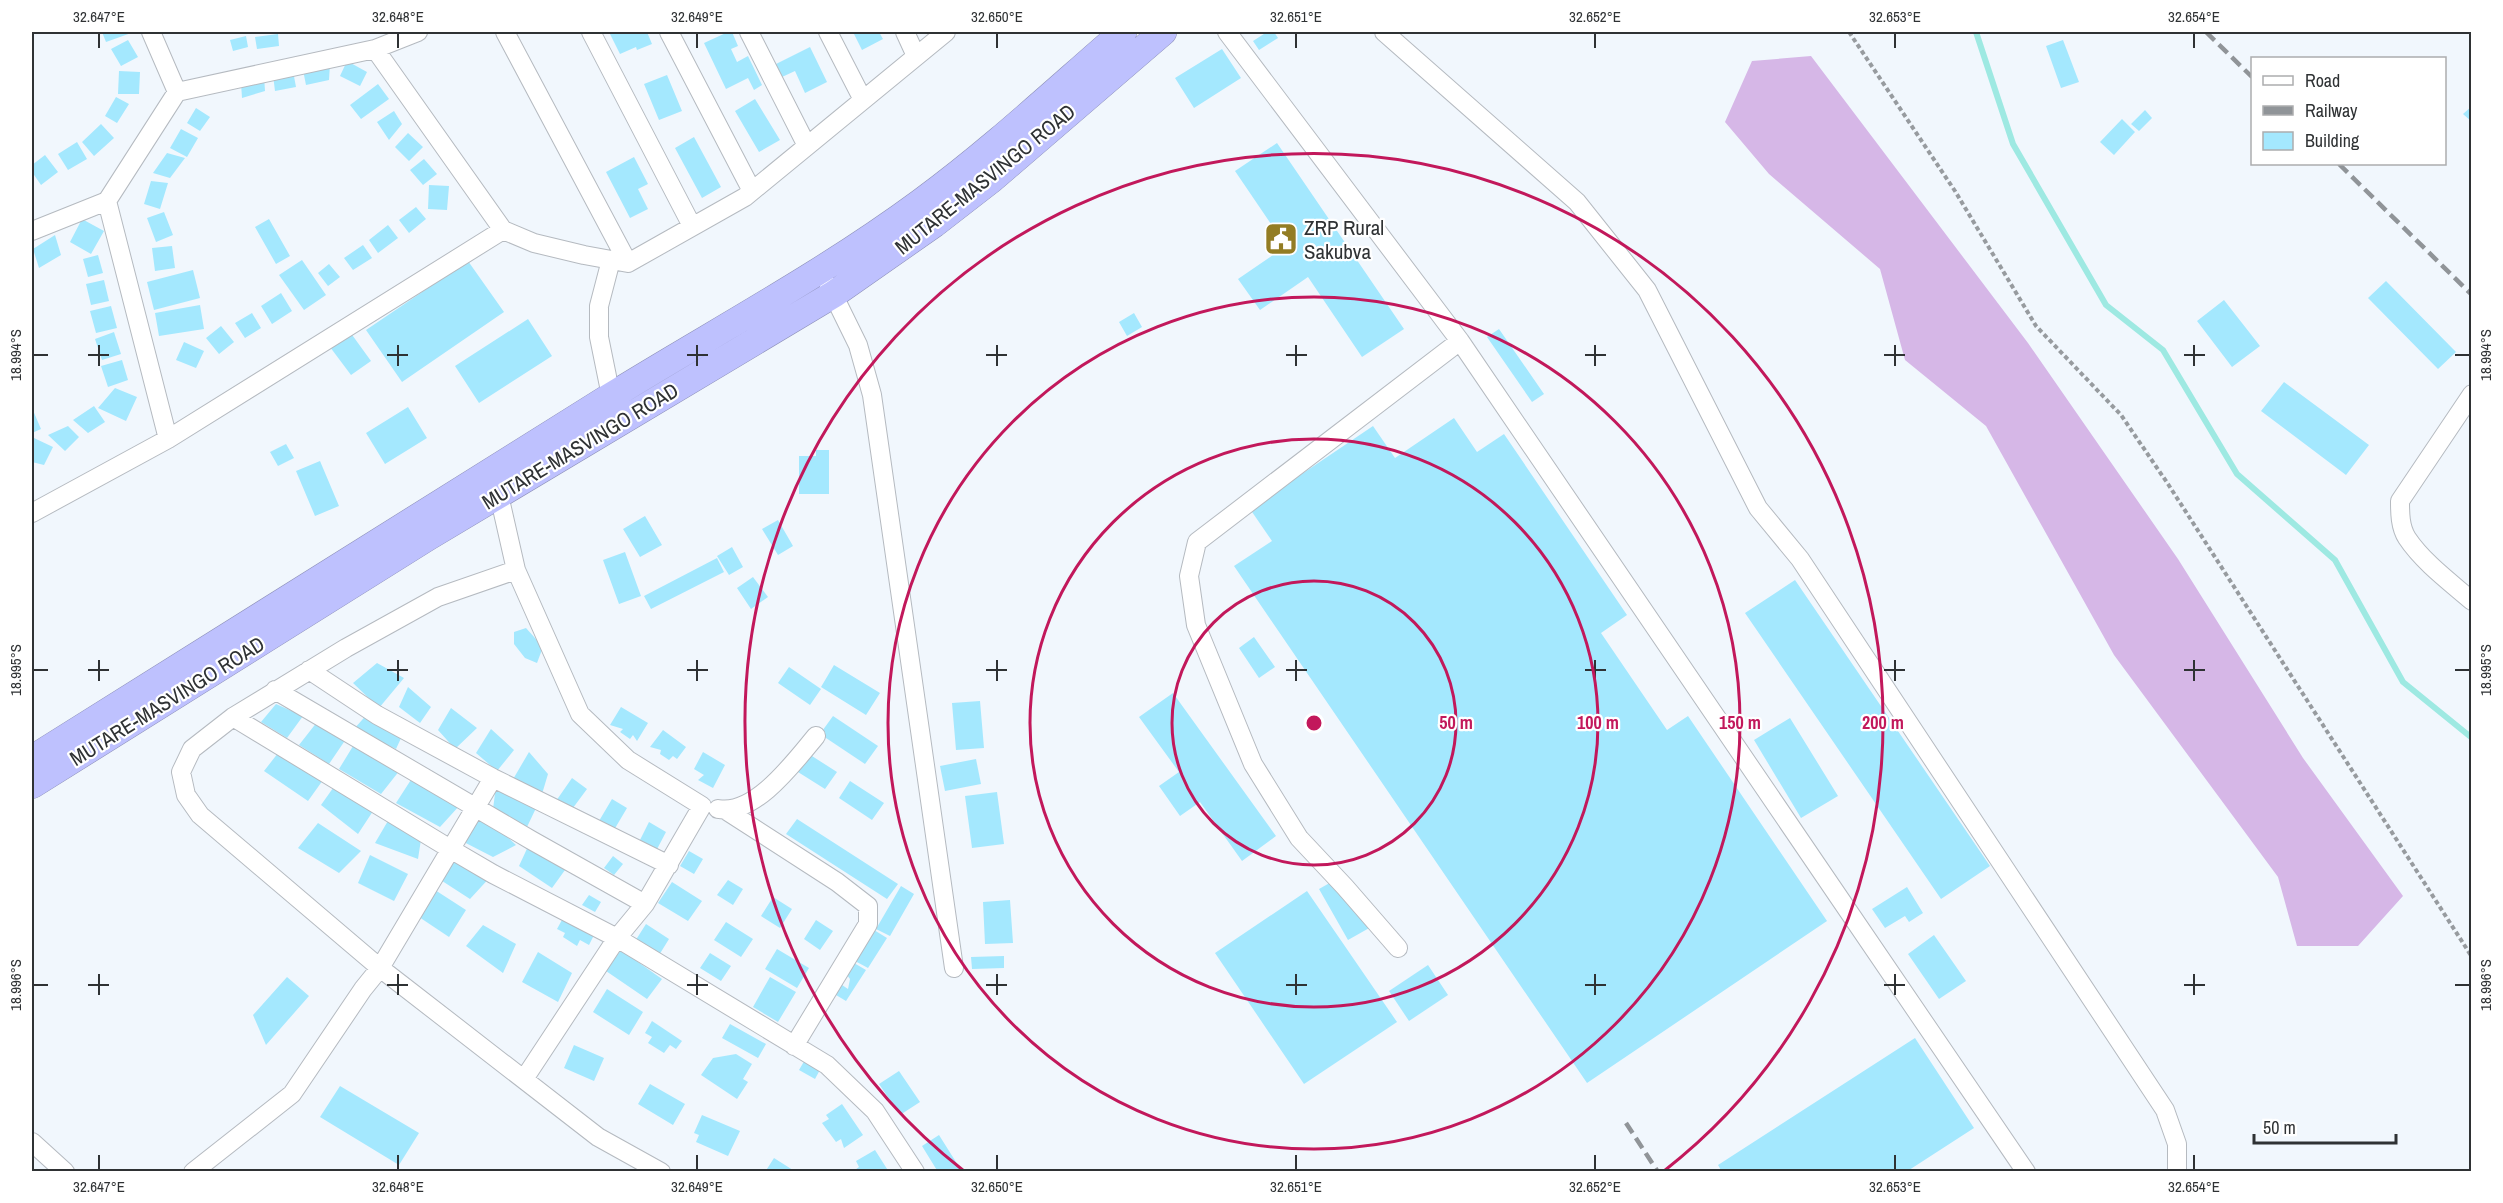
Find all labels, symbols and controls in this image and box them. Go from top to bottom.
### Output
text: 32.647°E [73,6,125,27]
text: 32.648°E [372,6,424,27]
text: 32.649°E [671,6,723,27]
text: 32.650°E [971,6,1023,27]
text: 32.651°E [1270,6,1322,27]
text: 32.652°E [1569,6,1621,27]
text: 32.653°E [1869,6,1921,27]
text: 32.654°E [2168,6,2220,27]
legend [2251,57,2446,165]
text: Road [2305,68,2340,93]
street label: MUTARE-MASVINGO ROAD [889,97,1081,261]
text: Railway [2305,98,2358,123]
text: Building [2305,128,2360,153]
place label: ZRP Rural Sakubva [1304,213,1384,266]
public building icon: ZRP Rural Sakubva [1263,221,1299,257]
text: 18.994°S [5,329,26,381]
text: 18.994°S [2475,329,2496,381]
street label: MUTARE-MASVINGO ROAD [476,376,684,516]
street label: MUTARE-MASVINGO ROAD [64,629,270,773]
text: 18.995°S [5,644,26,696]
text: 18.995°S [2475,644,2496,696]
text: 50 m [1439,710,1473,735]
text: 100 m [1577,710,1619,735]
text: 150 m [1719,710,1761,735]
text: 200 m [1862,710,1904,735]
centre of rings [1304,713,1324,733]
text: 18.996°S [5,959,26,1011]
text: 18.996°S [2475,959,2496,1011]
scale bar [2254,1107,2396,1145]
text: 50 m [2263,1115,2296,1140]
text: 32.647°E [73,1176,125,1197]
text: 32.648°E [372,1176,424,1197]
text: 32.649°E [671,1176,723,1197]
text: 32.650°E [971,1176,1023,1197]
text: 32.651°E [1270,1176,1322,1197]
text: 32.652°E [1569,1176,1621,1197]
text: 32.653°E [1869,1176,1921,1197]
text: 32.654°E [2168,1176,2220,1197]

